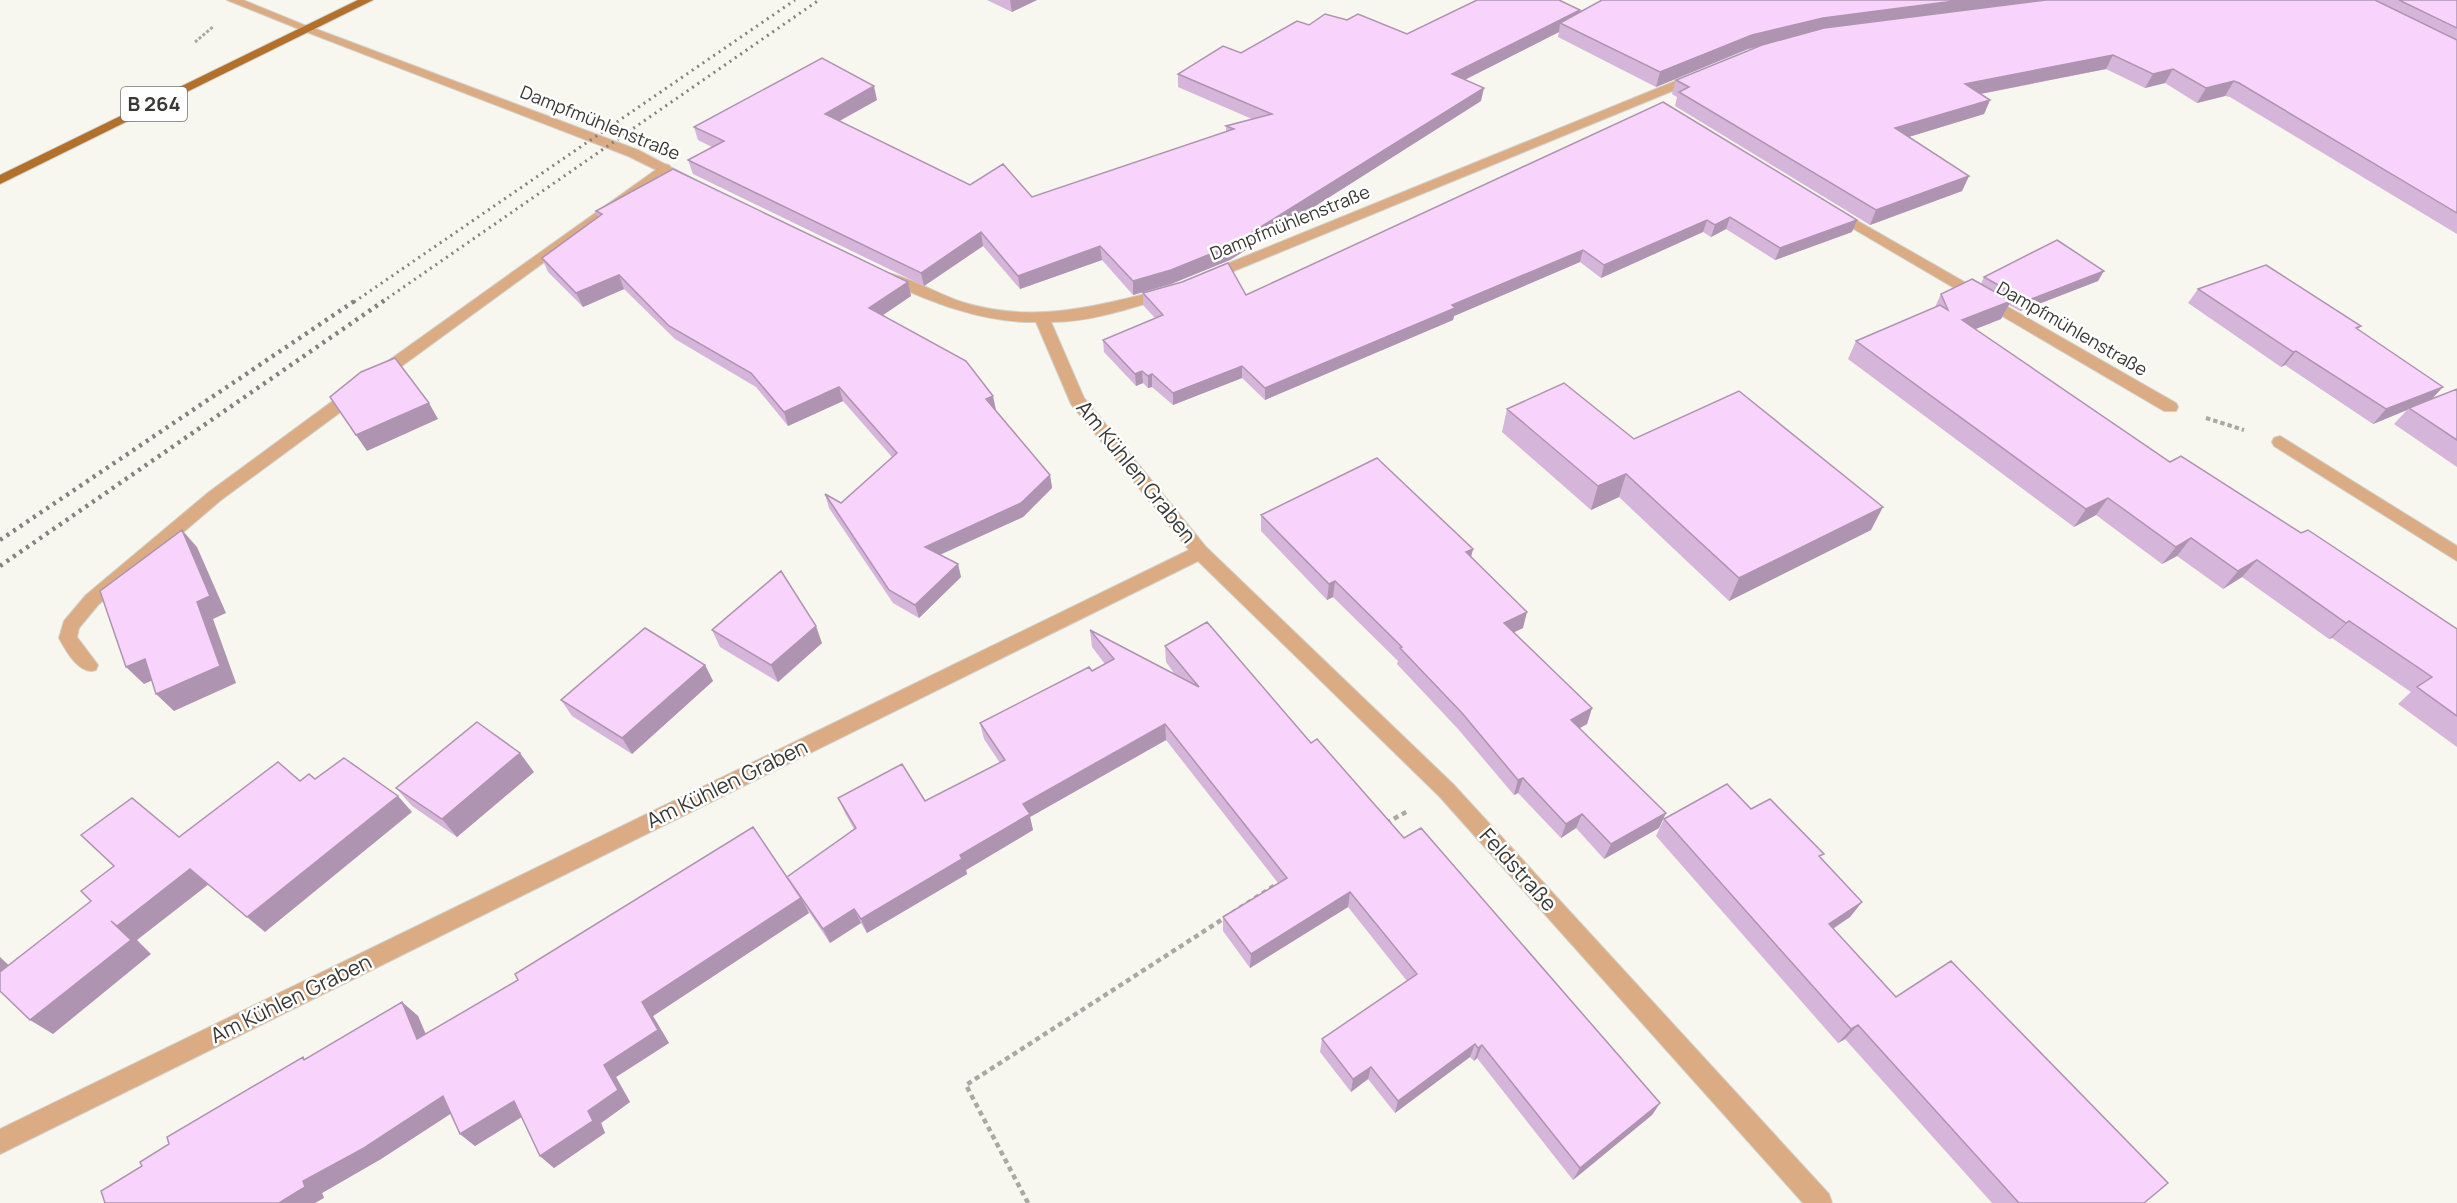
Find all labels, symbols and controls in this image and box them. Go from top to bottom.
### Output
street label: Dampfmühlenstraße [517,79,684,165]
road number: B 264 [121,87,187,121]
street label: Dampfmühlenstraße [1206,179,1373,265]
street label: Dampfmühlenstraße [1993,275,2152,381]
street label: Am Kühlen Graben [1071,394,1203,549]
street label: Am Kühlen Graben [641,732,812,834]
street label: Feldstraße [1474,822,1564,917]
street label: Am Kühlen Graben [205,947,376,1049]

